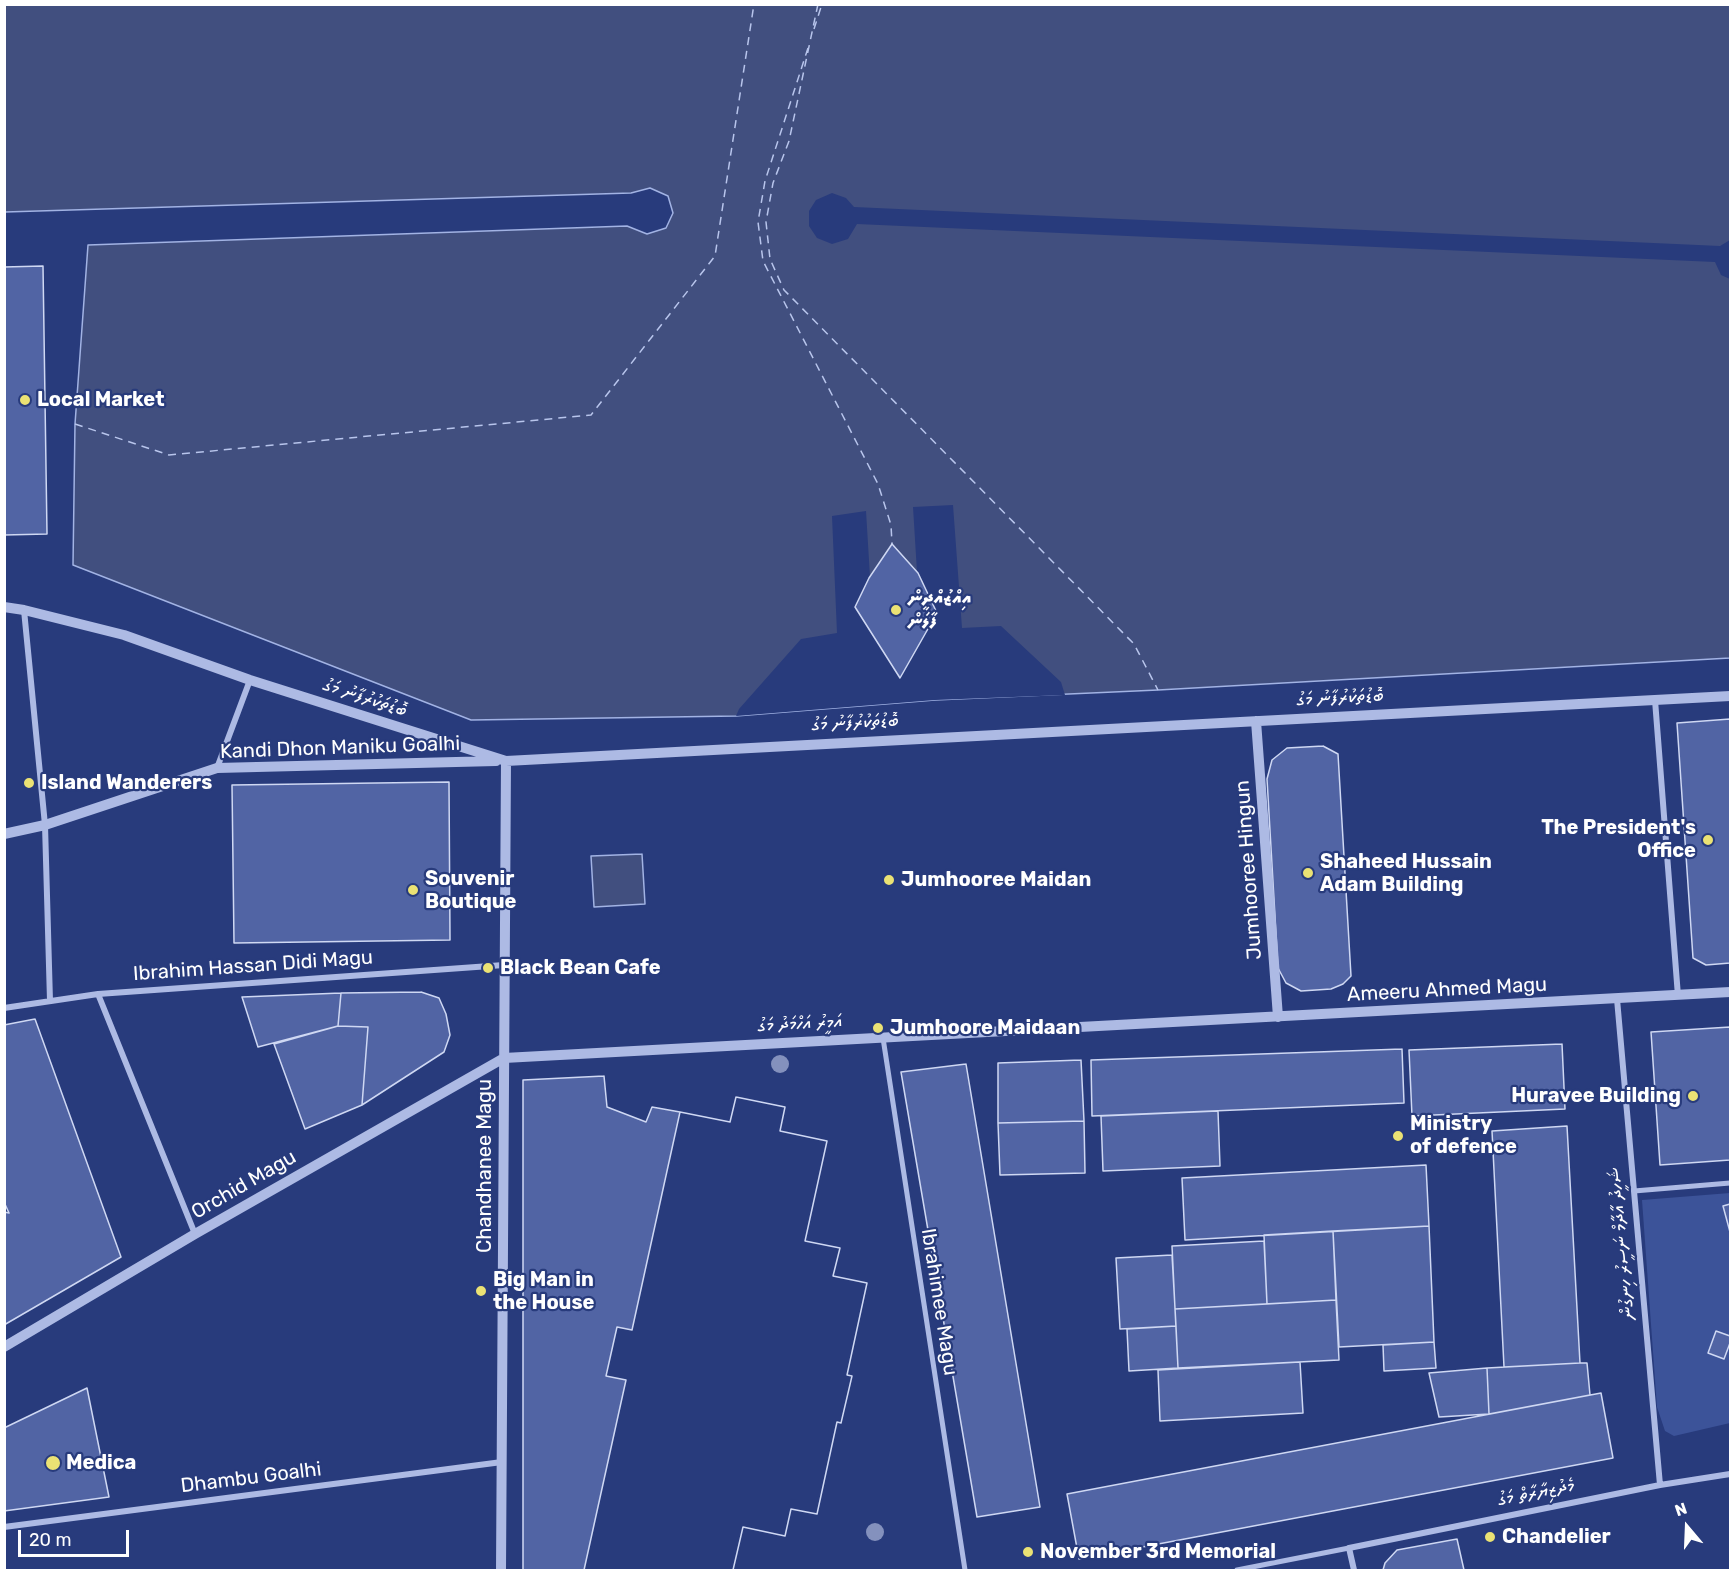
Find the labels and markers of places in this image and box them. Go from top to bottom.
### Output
place label: Local Market [37,388,165,412]
marker: Local Market [18,393,32,407]
place label: އިއްޒުއްދީން ފާލަން [908,586,972,633]
marker: އިއްޒުއްދީން ފާލަން [889,603,903,617]
place label: Island Wanderers [41,771,212,795]
marker: Island Wanderers [22,776,36,790]
place label: The President's Office [1541,816,1696,863]
marker: The President's Office [1701,833,1715,847]
place label: Shaheed Hussain Adam Building [1320,850,1492,897]
marker: Shaheed Hussain Adam Building [1301,866,1315,880]
place label: Souvenir Boutique [425,867,516,914]
place label: Jumhooree Maidan [901,868,1091,892]
marker: Jumhooree Maidan [882,873,896,887]
marker: Souvenir Boutique [406,883,420,897]
place label: Black Bean Cafe [500,956,661,980]
marker: Black Bean Cafe [481,961,495,975]
place label: Jumhoore Maidaan [890,1016,1080,1040]
marker: Jumhoore Maidaan [871,1021,885,1035]
place label: Huravee Building [1511,1084,1681,1108]
marker: Huravee Building [1686,1089,1700,1103]
place label: Ministry of defence [1410,1112,1517,1159]
marker: Ministry of defence [1391,1129,1405,1143]
place label: Big Man in the House [493,1268,594,1315]
marker: Big Man in the House [474,1284,488,1298]
place label: Medica [66,1451,136,1475]
marker: Medica [44,1454,62,1472]
place label: Chandelier [1502,1525,1611,1549]
marker: Chandelier [1483,1530,1497,1544]
place label: November 3rd Memorial [1040,1540,1276,1564]
marker: November 3rd Memorial [1021,1545,1035,1559]

